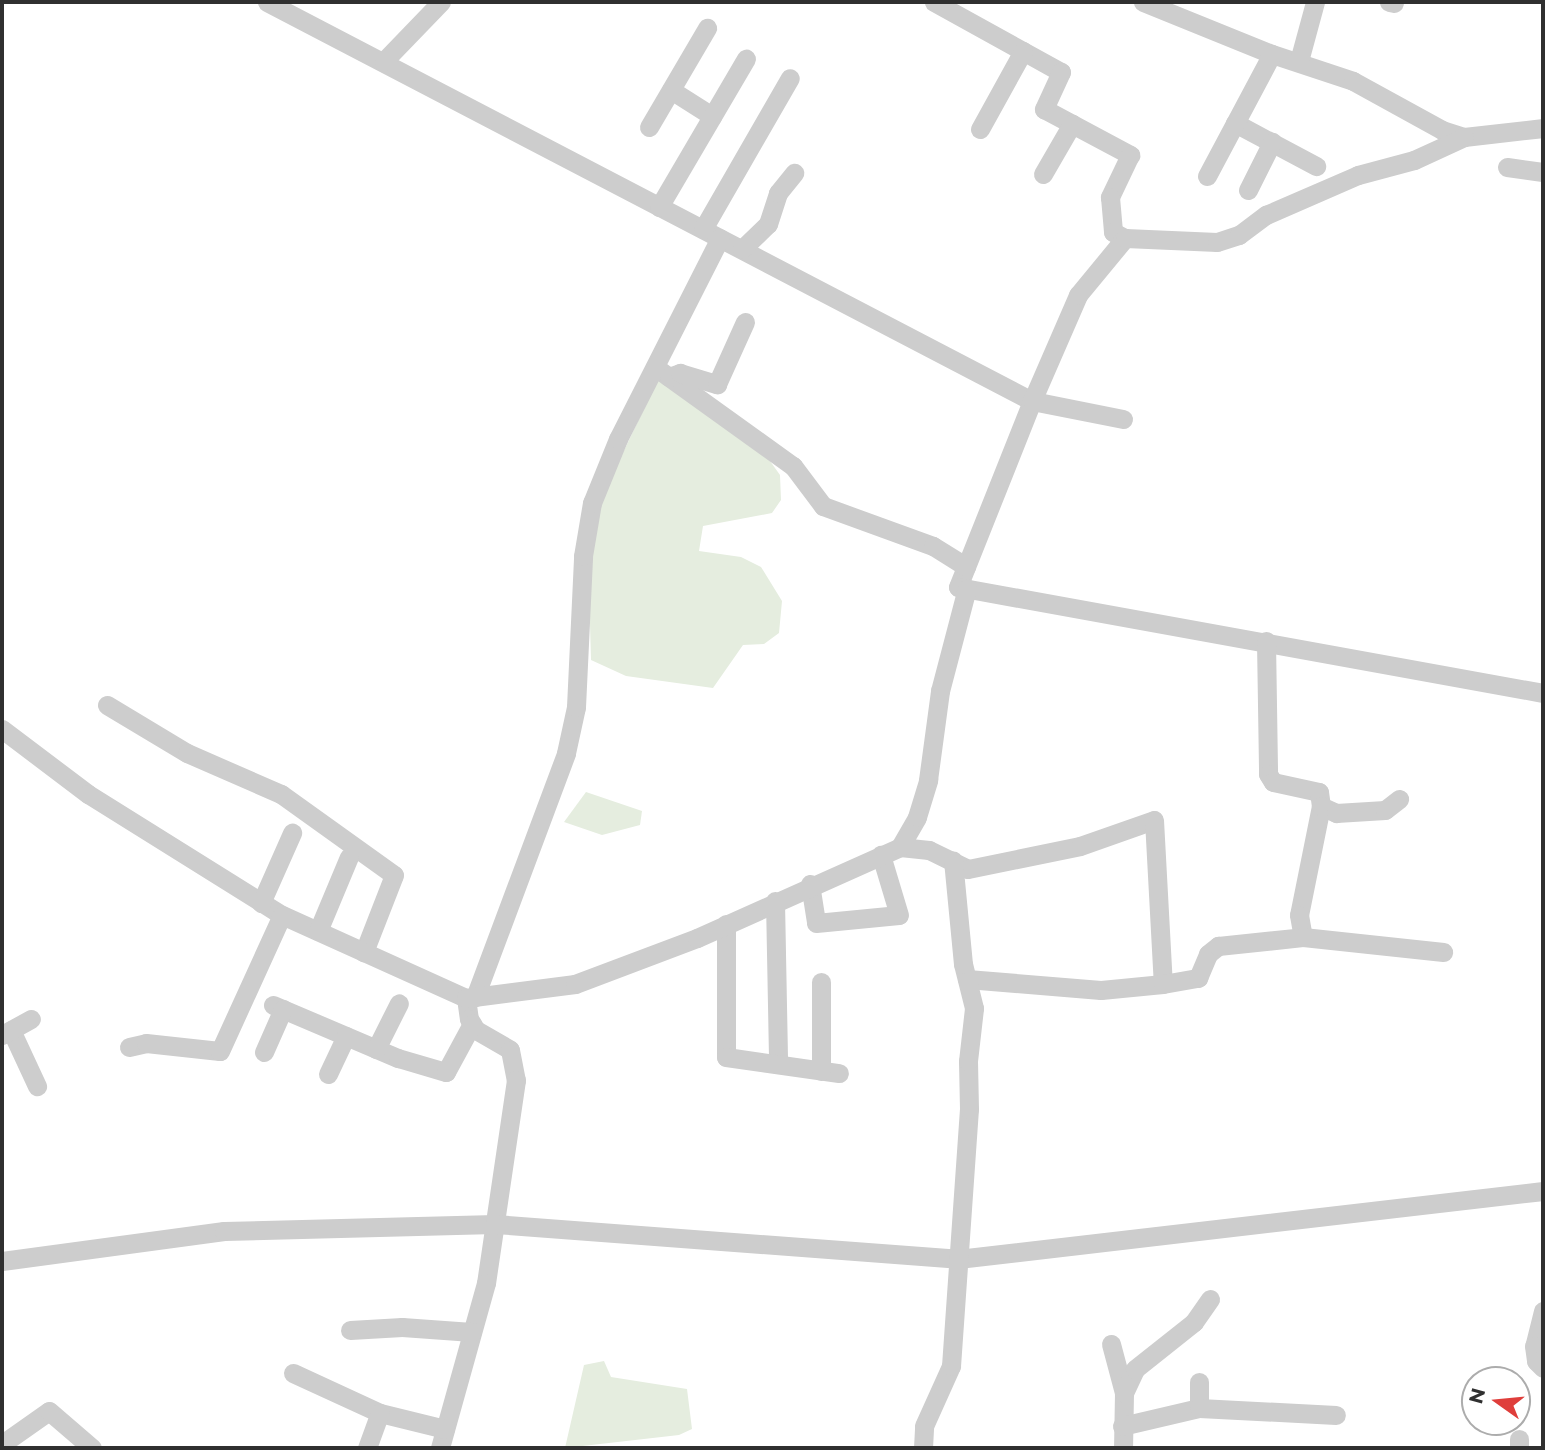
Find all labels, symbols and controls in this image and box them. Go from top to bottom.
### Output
north arrow [1461,1366,1531,1436]
text: N [1464,1386,1490,1406]

